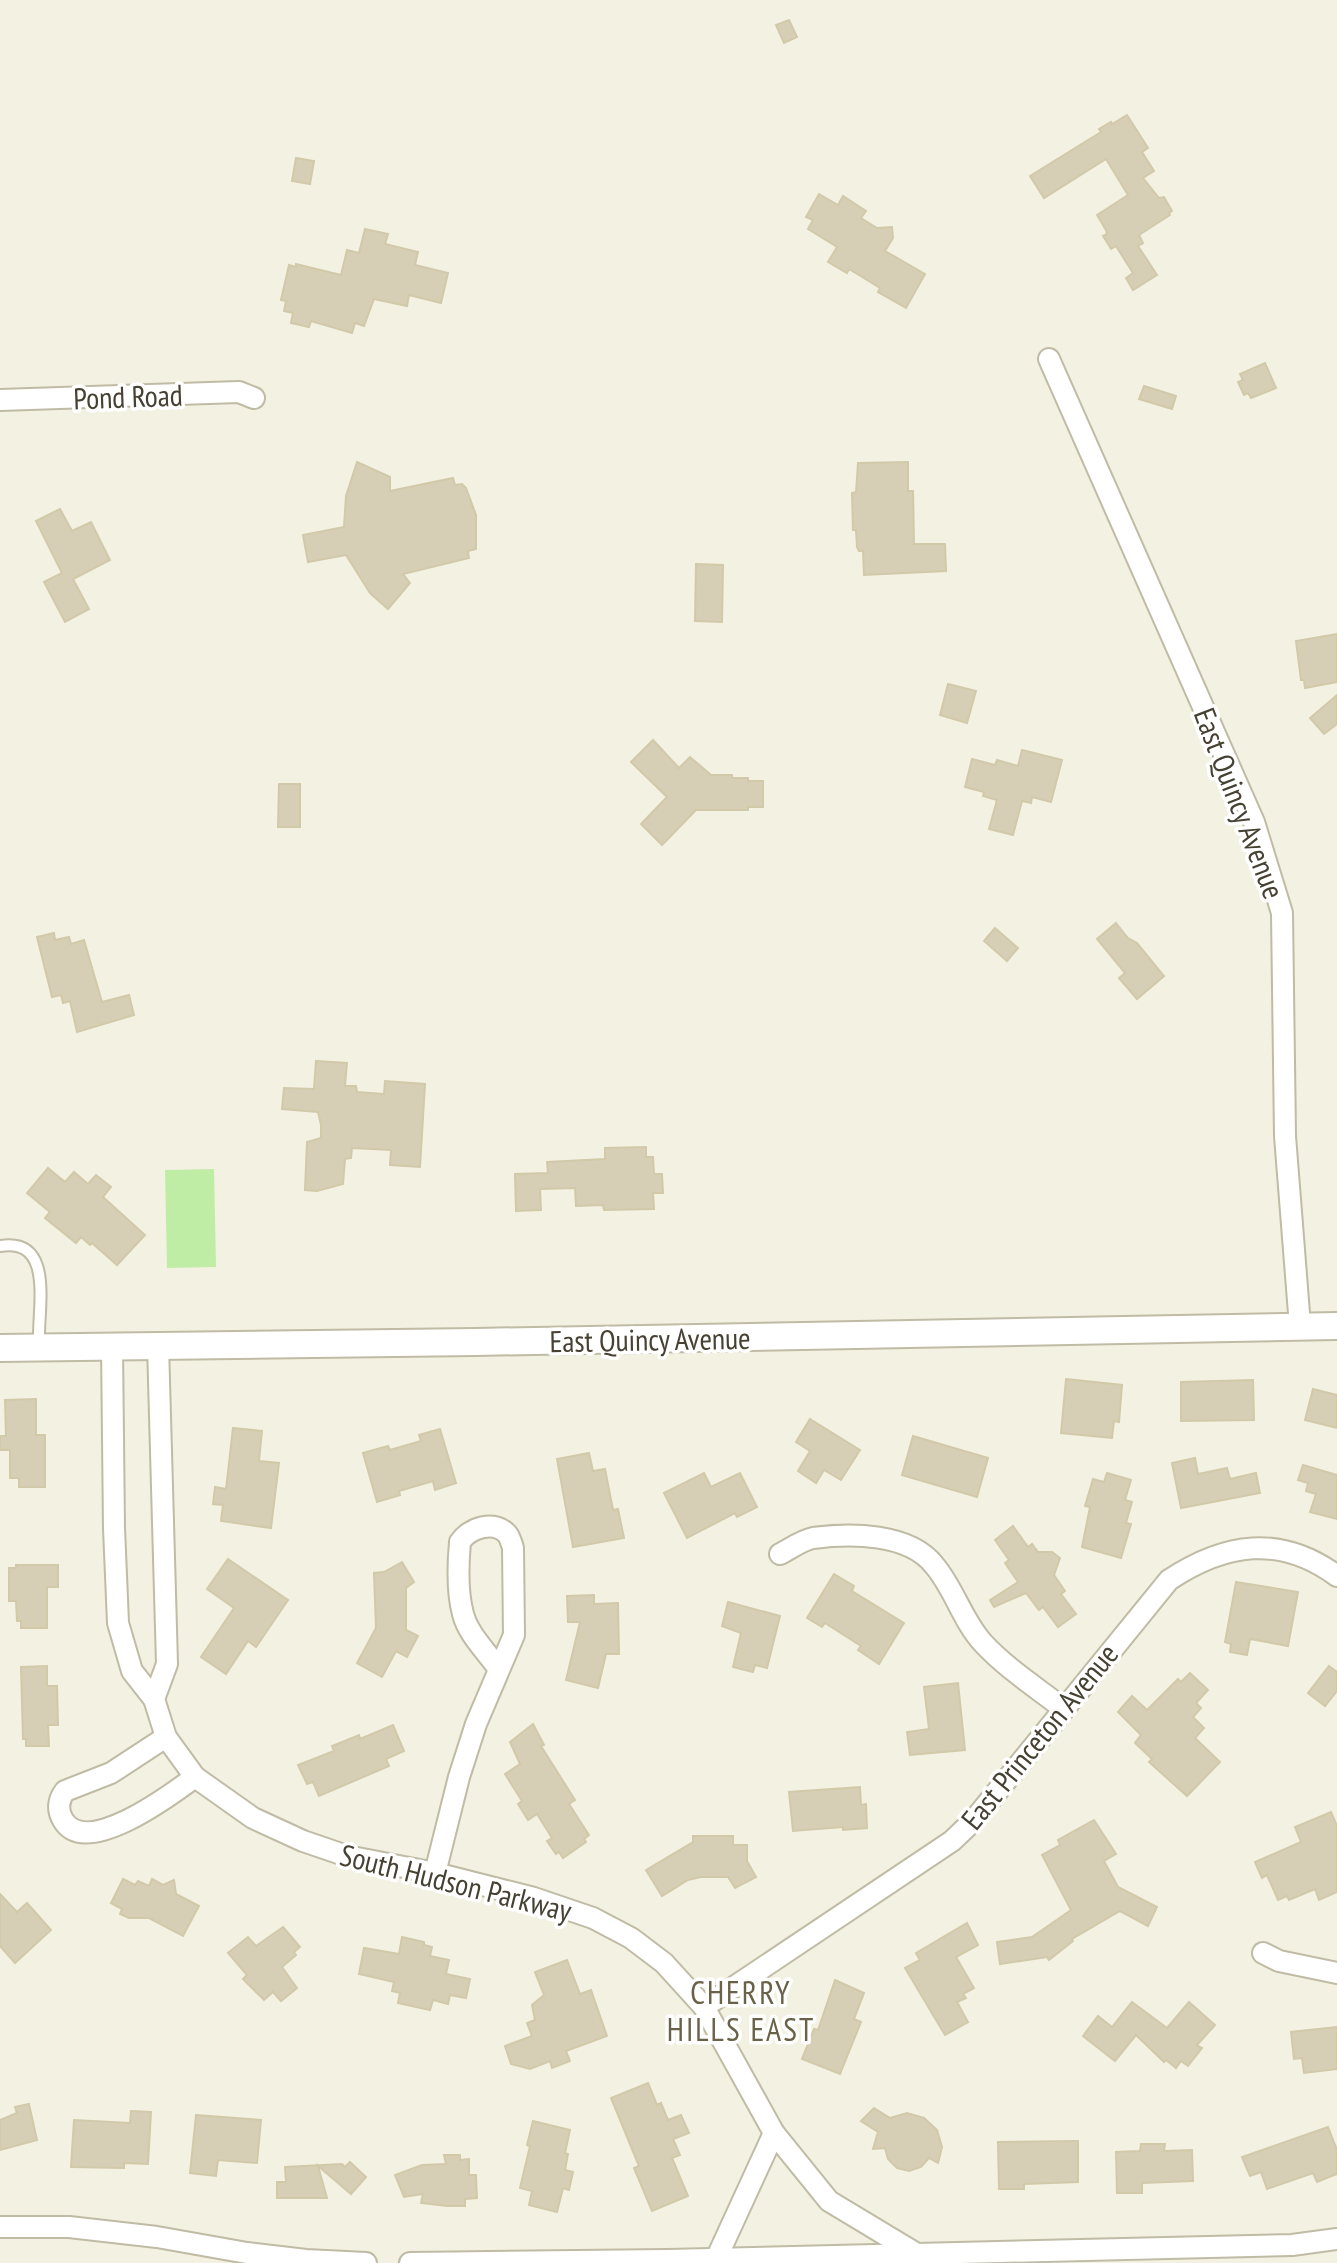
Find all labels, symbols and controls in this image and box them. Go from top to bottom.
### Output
street label: Pond Road [73,375,183,417]
street label: East Quincy Avenue [1186,702,1294,904]
street label: East Quincy Avenue [549,1318,751,1360]
street label: East Princeton Avenue [952,1635,1126,1837]
street label: South Hudson Parkway [336,1834,576,1930]
district label: CHERRY HILLS EAST [667,1971,815,2050]

